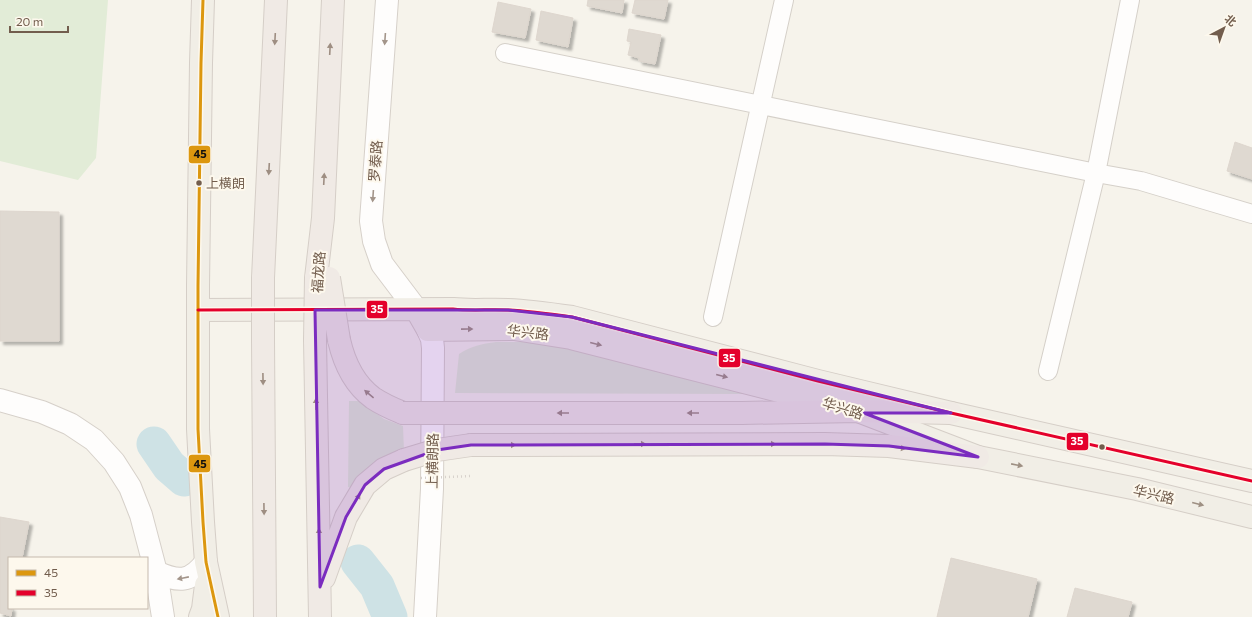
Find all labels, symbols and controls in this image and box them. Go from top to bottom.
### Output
scale bar [10,8,68,34]
north arrow [1204,8,1244,48]
text: 北 [1222,12,1239,29]
text: 20 m [16,14,43,28]
one-way arrow [271,33,278,45]
one-way arrow [381,33,388,45]
one-way arrow [327,43,334,56]
street label: 罗泰路 [365,139,385,183]
line badge: 45 [188,145,211,164]
text: 45 [193,147,207,160]
one-way arrow [265,163,272,175]
one-way arrow [321,173,328,185]
place label: 上横朗 [206,175,245,191]
marker: 上横朗 [194,178,204,188]
one-way arrow [369,190,376,202]
street label: 福龙路 [308,250,328,294]
line badge: 35 [366,300,388,319]
text: 35 [371,302,383,315]
street label: 华兴路 [506,321,550,343]
one-way arrow [461,326,474,332]
one-way arrow [590,341,602,347]
line badge: 35 [718,348,741,368]
text: 35 [723,351,735,364]
one-way arrow [260,373,266,386]
one-way arrow [716,373,728,379]
one-way arrow [364,390,374,399]
street label: 华兴路 [820,394,866,422]
one-way arrow [313,397,319,410]
one-way arrow [556,410,569,416]
one-way arrow [686,410,699,416]
line badge: 35 [1066,432,1089,451]
street label: 上横朗路 [423,433,441,489]
text: 35 [1071,434,1083,447]
one-way arrow [634,441,647,447]
one-way arrow [764,441,777,447]
one-way arrow [504,442,517,448]
unlabelled marker [1097,442,1107,452]
one-way arrow [894,445,906,451]
line badge: 45 [188,454,211,473]
text: 45 [193,457,207,470]
one-way arrow [1011,462,1023,468]
street label: 华兴路 [1132,481,1176,507]
one-way arrow [353,493,360,505]
one-way arrow [1192,502,1205,508]
one-way arrow [261,503,267,516]
one-way arrow [316,527,322,540]
legend [8,557,148,609]
text: 45 [44,565,58,579]
one-way arrow [177,575,190,581]
text: 35 [44,585,58,599]

